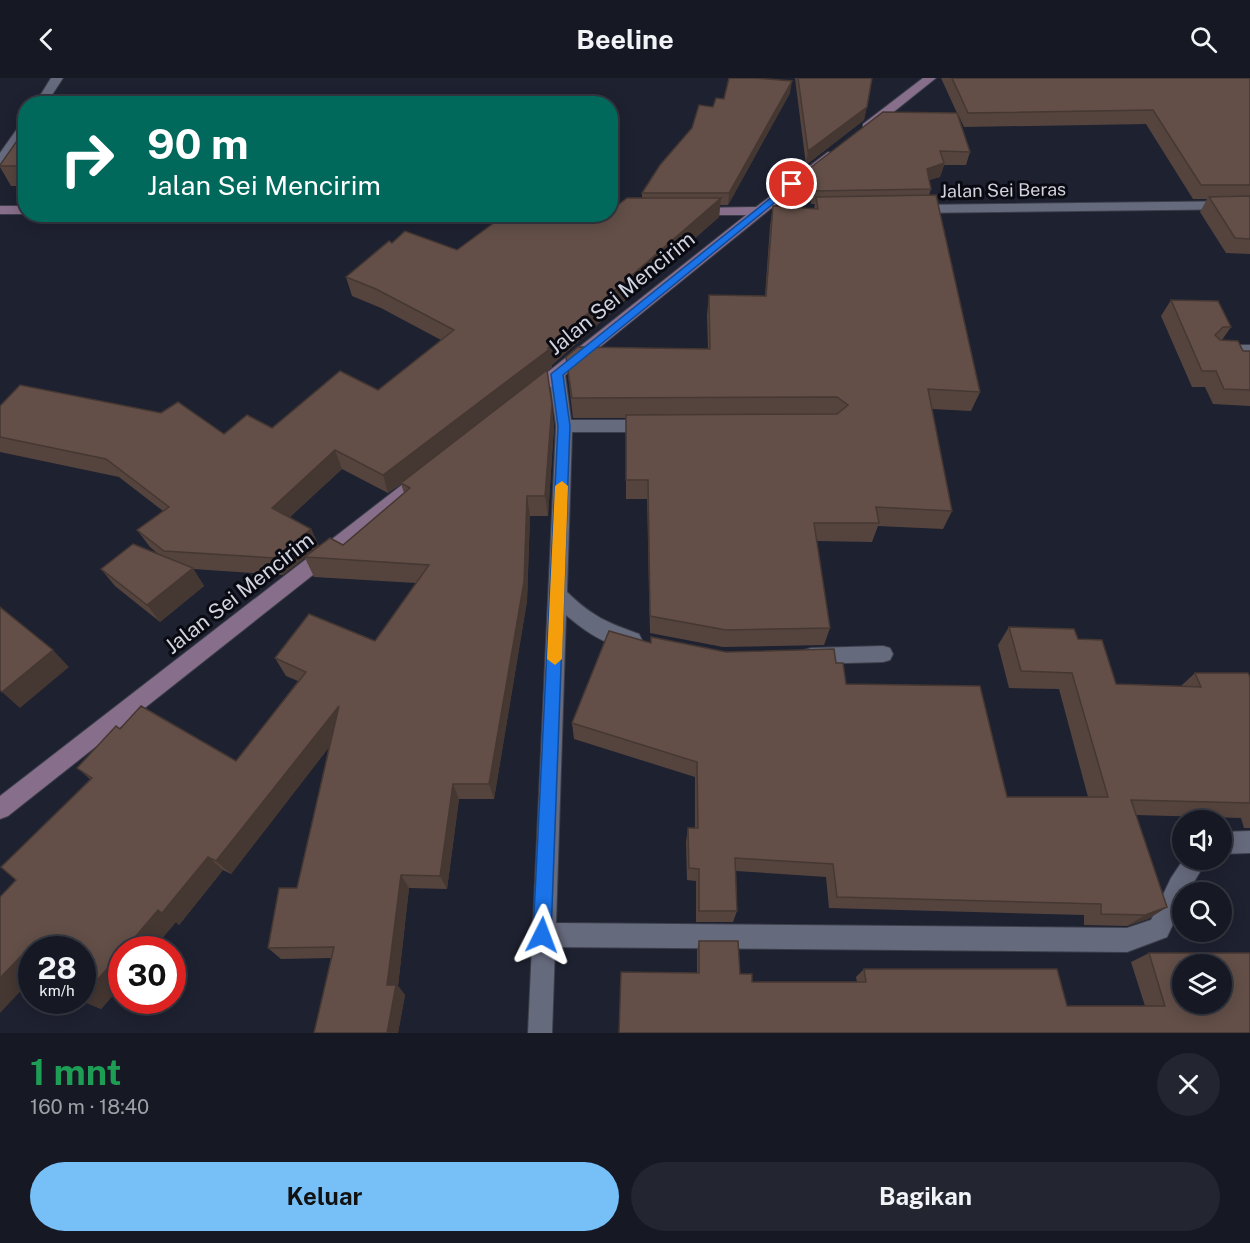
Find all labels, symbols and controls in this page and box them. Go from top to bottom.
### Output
icon: back [30,23,63,56]
text: Beeline [576,23,674,55]
icon: search [1187,23,1220,56]
text: 90 m [147,119,249,168]
icon: right [48,120,126,198]
pin [766,158,817,209]
icon: arrive [775,167,808,200]
text: Jalan Sei Mencirim [147,169,381,201]
street label: Jalan Sei Beras [940,178,1066,202]
street label: Jalan Sei Mencirim [542,226,700,360]
street label: Jalan Sei Mencirim [160,527,318,659]
map controls [1172,810,1232,1014]
button: sound [1172,810,1232,870]
button: search [1172,882,1232,942]
position arrow [510,903,574,967]
speed limit sign: 30 [108,936,186,1014]
text: 28 [37,950,77,986]
button: layers [1172,954,1232,1014]
text: km/h [39,982,75,999]
text: 1 mnt [30,1051,121,1093]
button: close [1157,1053,1220,1116]
text: 160 m · 18:40 [30,1095,149,1119]
button: Keluar [30,1162,619,1231]
button: Bagikan [631,1162,1220,1231]

